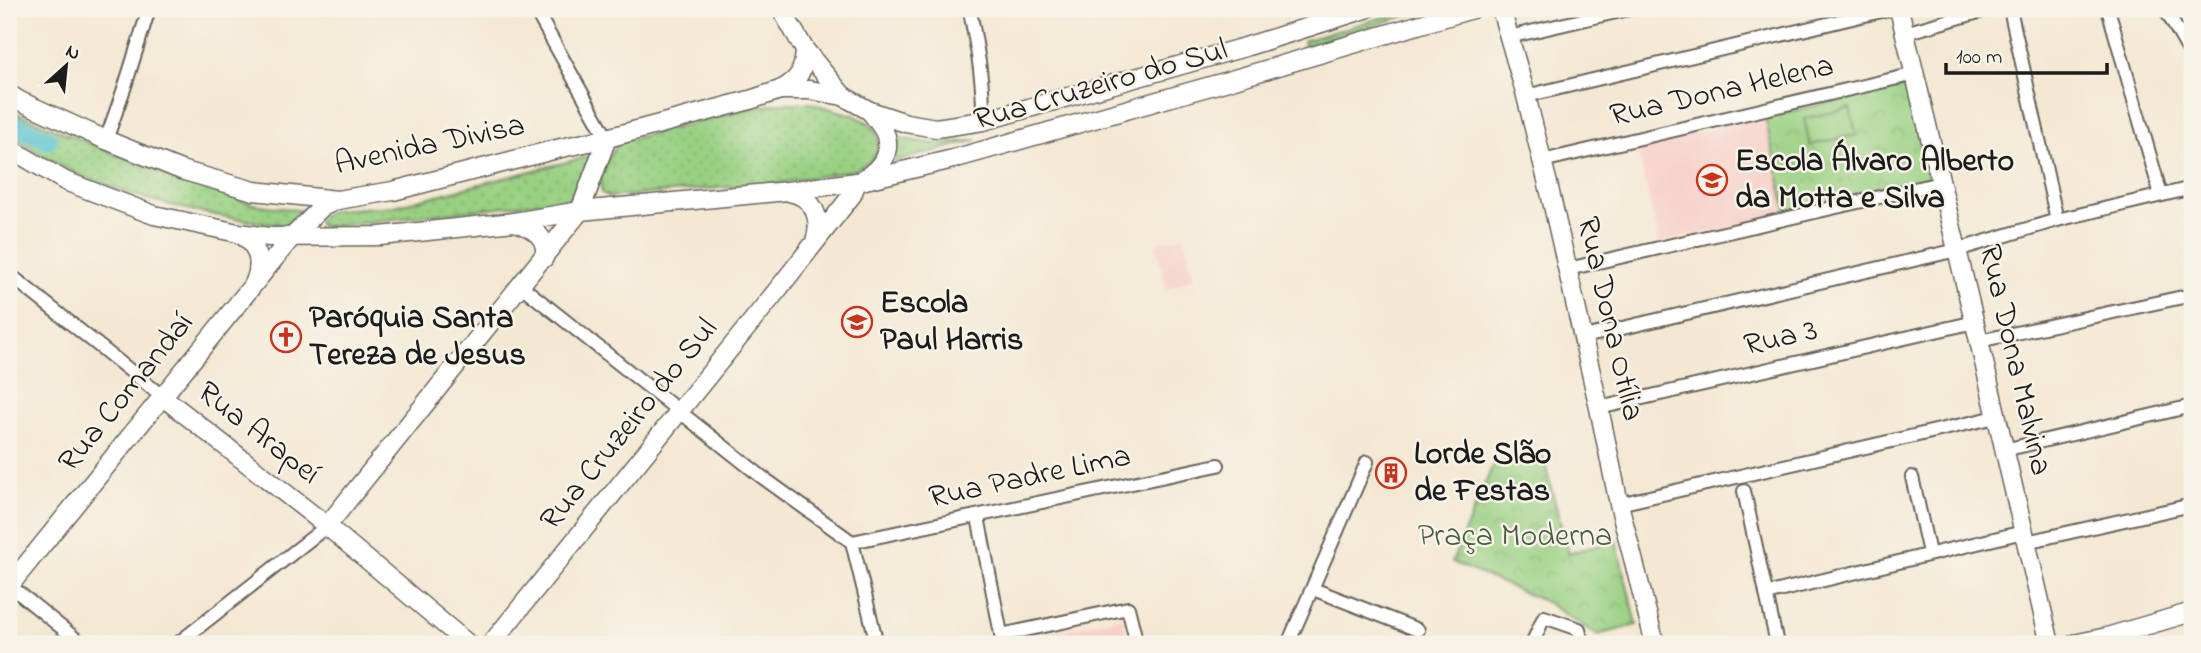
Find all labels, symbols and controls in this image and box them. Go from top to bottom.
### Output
street label: Rua Cruzeiro do Sul [969,27,1233,145]
north arrow [32,32,102,102]
scale bar [1946,32,2106,76]
text: N [61,38,85,68]
street label: Rua Dona Helena [1606,43,1838,141]
text: 100 m [1956,43,2002,73]
street label: Avenida Divisa [331,103,529,189]
place label: Escola Álvaro Alberto da Motta e Silva [1735,138,2014,223]
school or university icon: Escola Álvaro Alberto da Motta e Silva [1695,163,1729,197]
street label: Rua Dona Otília [1563,212,1655,426]
street label: Rua Dona Malvina [1965,240,2063,480]
place label: Escola Paul Harris [880,281,1023,365]
place label: Paróquia Santa Tereza de Jesus [309,296,526,380]
street label: Rua Comandaí [48,303,206,483]
school or university icon: Escola Paul Harris [840,305,874,339]
street label: Rua 3 [1739,308,1823,370]
street label: Rua Cruzeiro do Sul [529,309,731,541]
church icon: Paróquia Santa Tereza de Jesus [269,320,303,354]
street label: Rua Arapeí [186,371,330,497]
place label: Lorde Slão de Festas [1414,432,1551,516]
street label: Rua Padre Lima [925,434,1135,522]
building icon: Lorde Slão de Festas [1374,456,1408,490]
park label: Praça Moderna [1418,514,1612,561]

